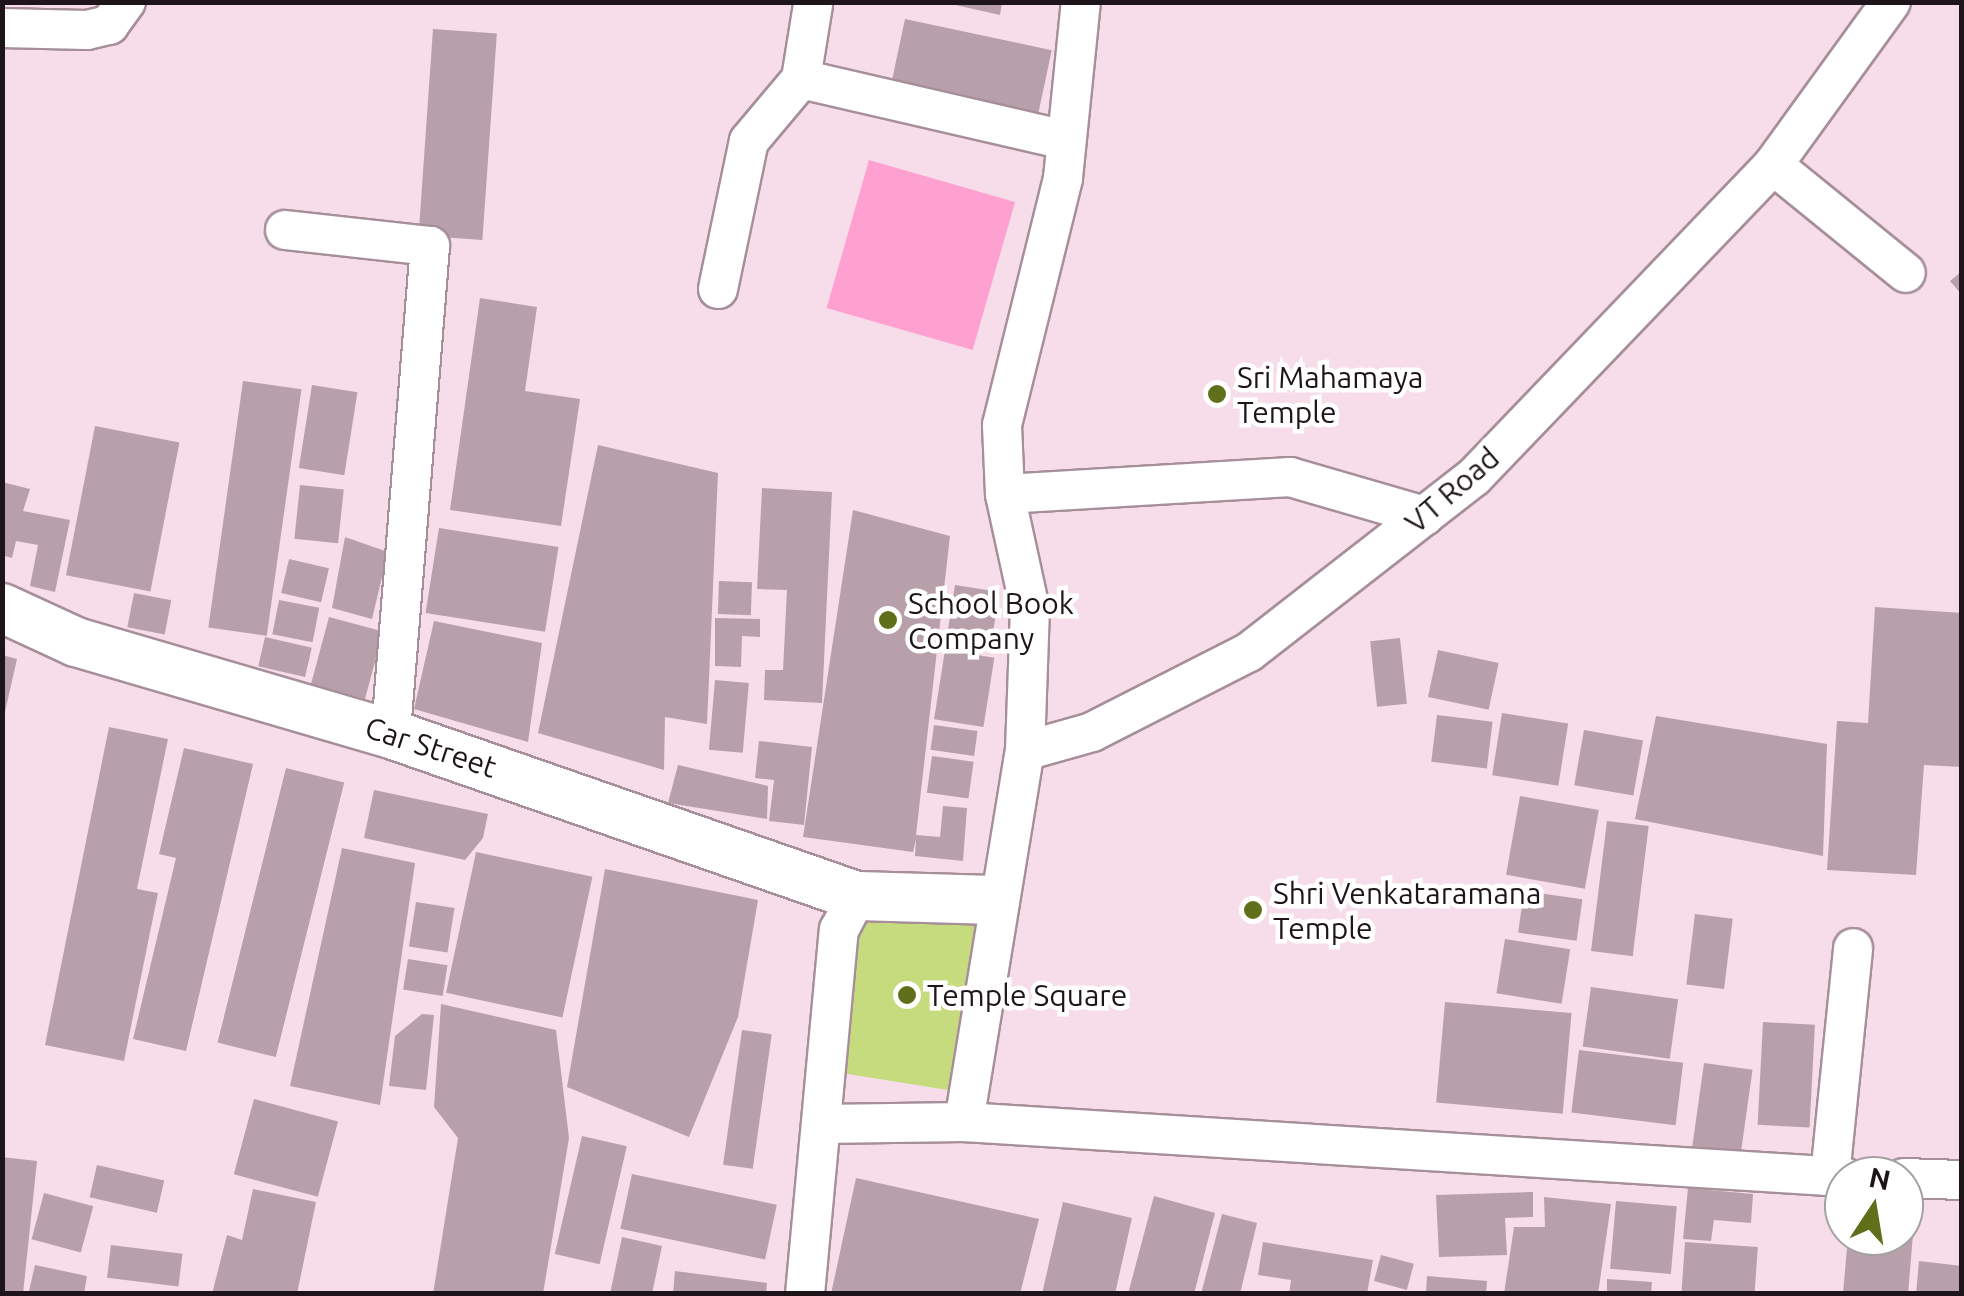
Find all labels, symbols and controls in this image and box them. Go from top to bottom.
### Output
place label: Sri Mahamaya Temple [1237,359,1423,430]
marker: Sri Mahamaya Temple [1206,383,1228,405]
street label: VT Road [1398,439,1506,541]
place label: School Book Company [908,585,1074,656]
marker: School Book Company [877,609,899,631]
street label: Car Street [361,709,501,785]
place label: Shri Venkataramana Temple [1273,875,1541,946]
marker: Shri Venkataramana Temple [1242,899,1264,921]
place label: Temple Square [927,977,1127,1013]
marker: Temple Square [896,984,918,1006]
north arrow [1824,1156,1924,1256]
text: N [1866,1161,1893,1195]

